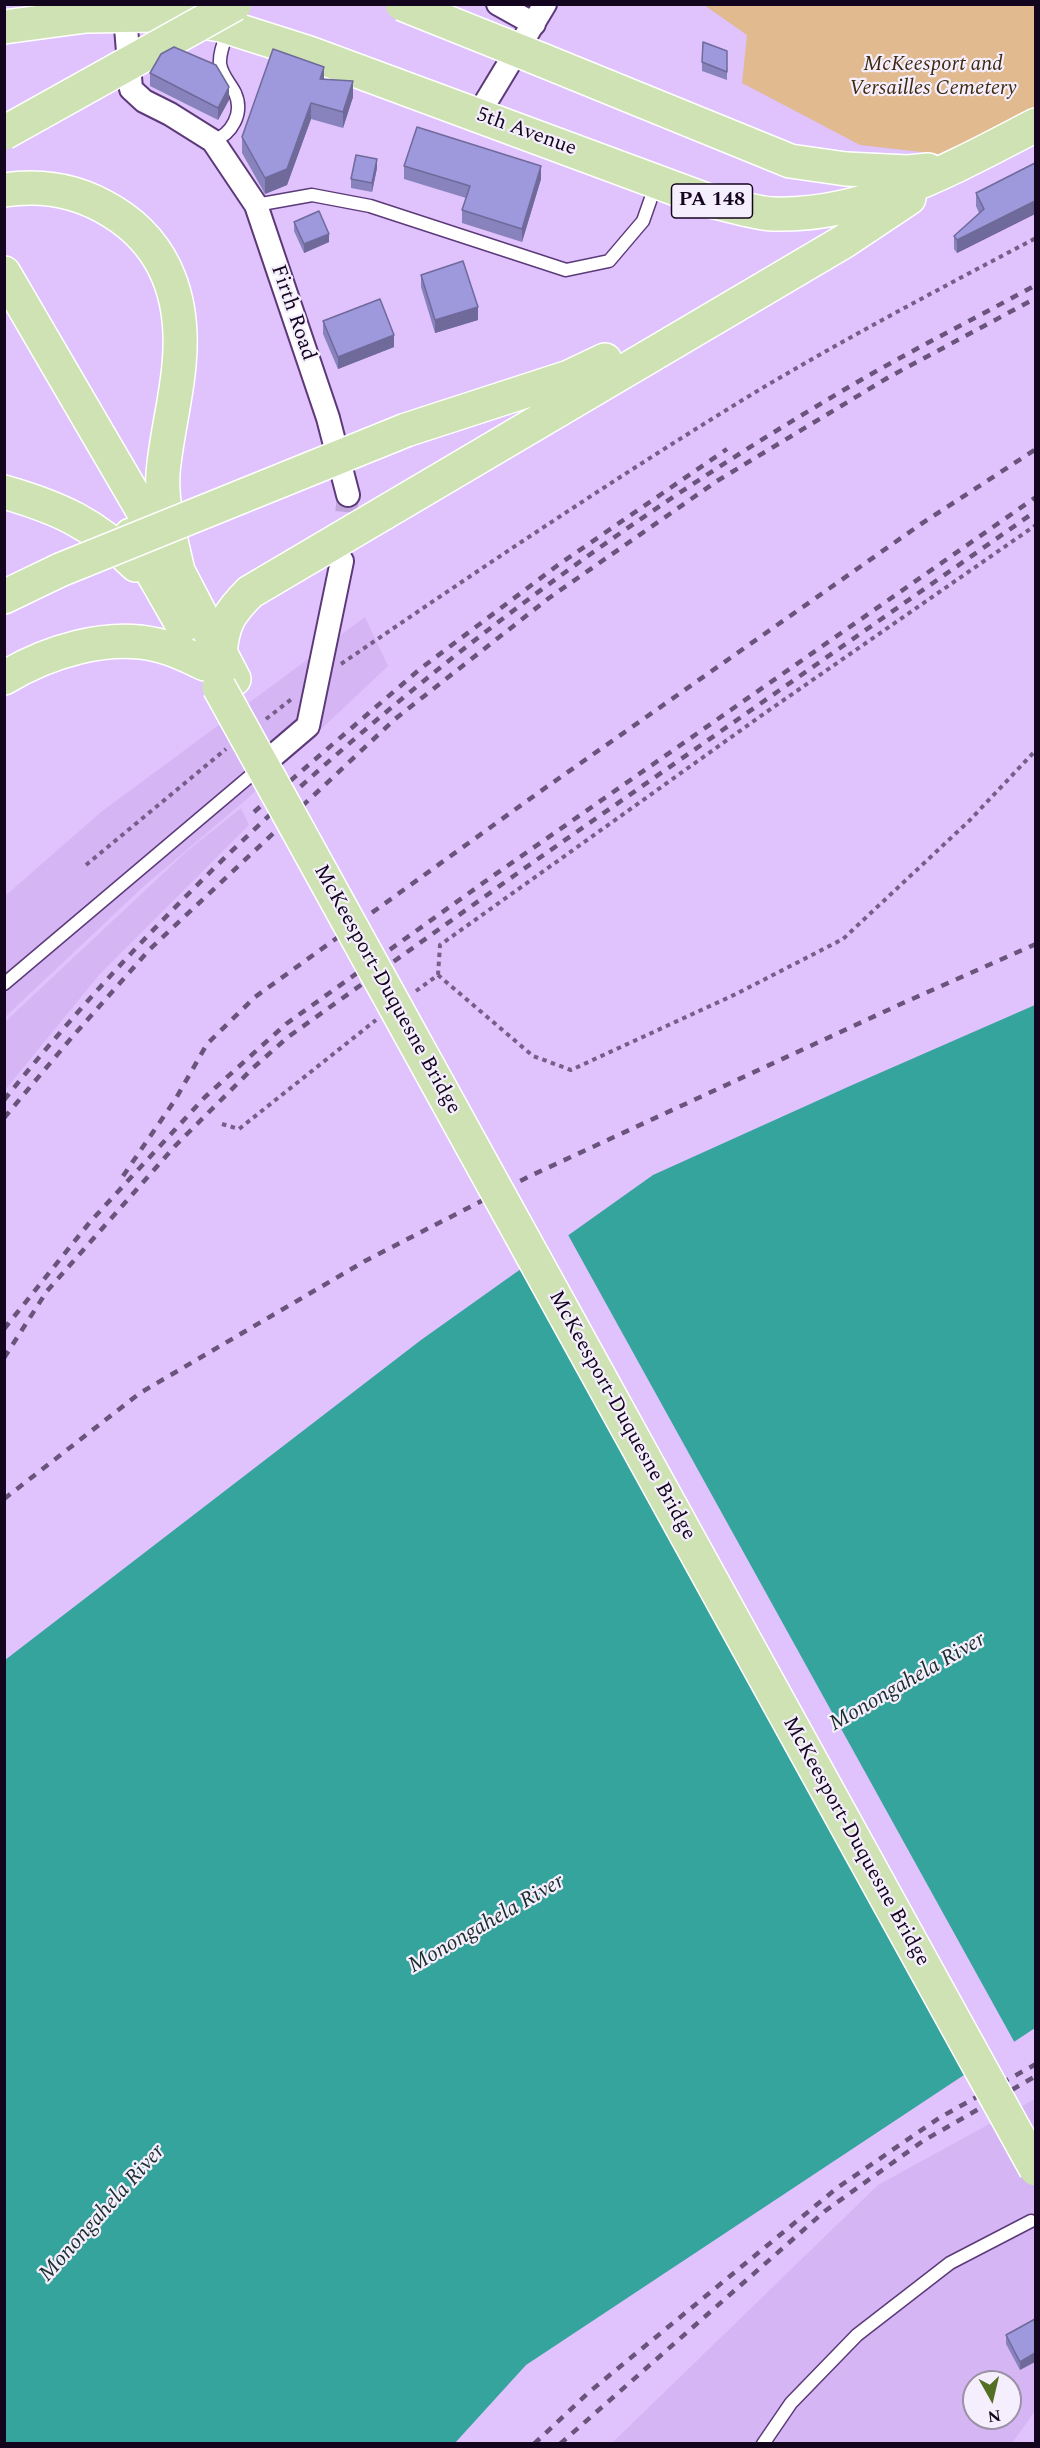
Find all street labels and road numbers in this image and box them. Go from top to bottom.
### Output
street label: 5th Avenue [472,103,580,163]
road number: PA 148 [672,184,752,218]
street label: Firth Road [264,262,320,364]
street label: McKeesport-Duquesne Bridge [307,861,465,1119]
street label: McKeesport-Duquesne Bridge [542,1287,700,1545]
street label: McKeesport-Duquesne Bridge [776,1713,934,1971]

